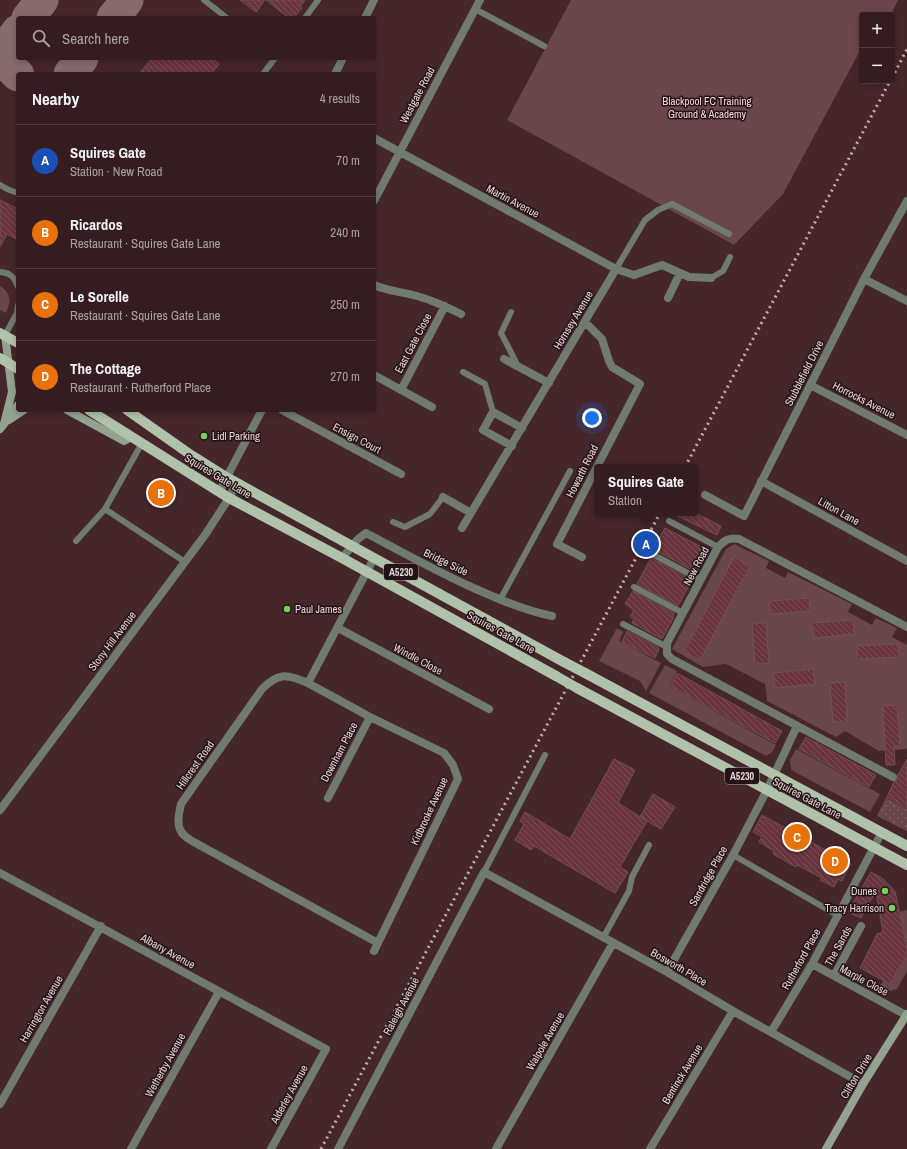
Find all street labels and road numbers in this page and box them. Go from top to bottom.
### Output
street label: Westgate Road [396,64,438,126]
street label: Martin Avenue [484,181,542,221]
street label: Hornsey Avenue [550,288,596,352]
street label: East Gate Close [391,311,435,375]
street label: Stubblefield Drive [781,338,827,408]
street label: Horrocks Avenue [830,378,898,422]
street label: Ensign Court [330,419,384,457]
street label: Howarth Road [563,442,601,500]
street label: Squires Gate Lane [182,450,254,502]
street label: Litton Lane [816,494,862,528]
street label: New Road [680,544,712,588]
street label: Bridge Side [422,545,470,579]
road number: A5230 [384,564,418,580]
street label: Stony Hill Avenue [85,608,139,674]
street label: Squires Gate Lane [464,608,538,656]
street label: Windle Close [391,640,445,678]
street label: Downham Place [317,720,361,784]
street label: Hillcrest Road [173,738,217,792]
road number: A5230 [725,768,759,784]
street label: Squires Gate Lane [770,774,844,822]
street label: Kidbrooke Avenue [407,775,451,847]
street label: Sandridge Place [686,843,730,909]
street label: The Sands [821,923,855,968]
street label: Rutherford Place [778,926,824,992]
street label: Albany Avenue [137,930,198,972]
street label: Bosworth Place [648,945,710,989]
street label: Marple Close [837,961,891,999]
street label: Harrington Avenue [16,973,66,1045]
street label: Raleigh Avenue [380,975,422,1037]
street label: Walpole Avenue [523,1009,567,1073]
street label: Wetherby Avenue [142,1031,188,1099]
street label: Bentinck Avenue [659,1041,705,1107]
street label: Clifton Drive [837,1051,875,1101]
street label: Alderley Avenue [267,1062,311,1127]

